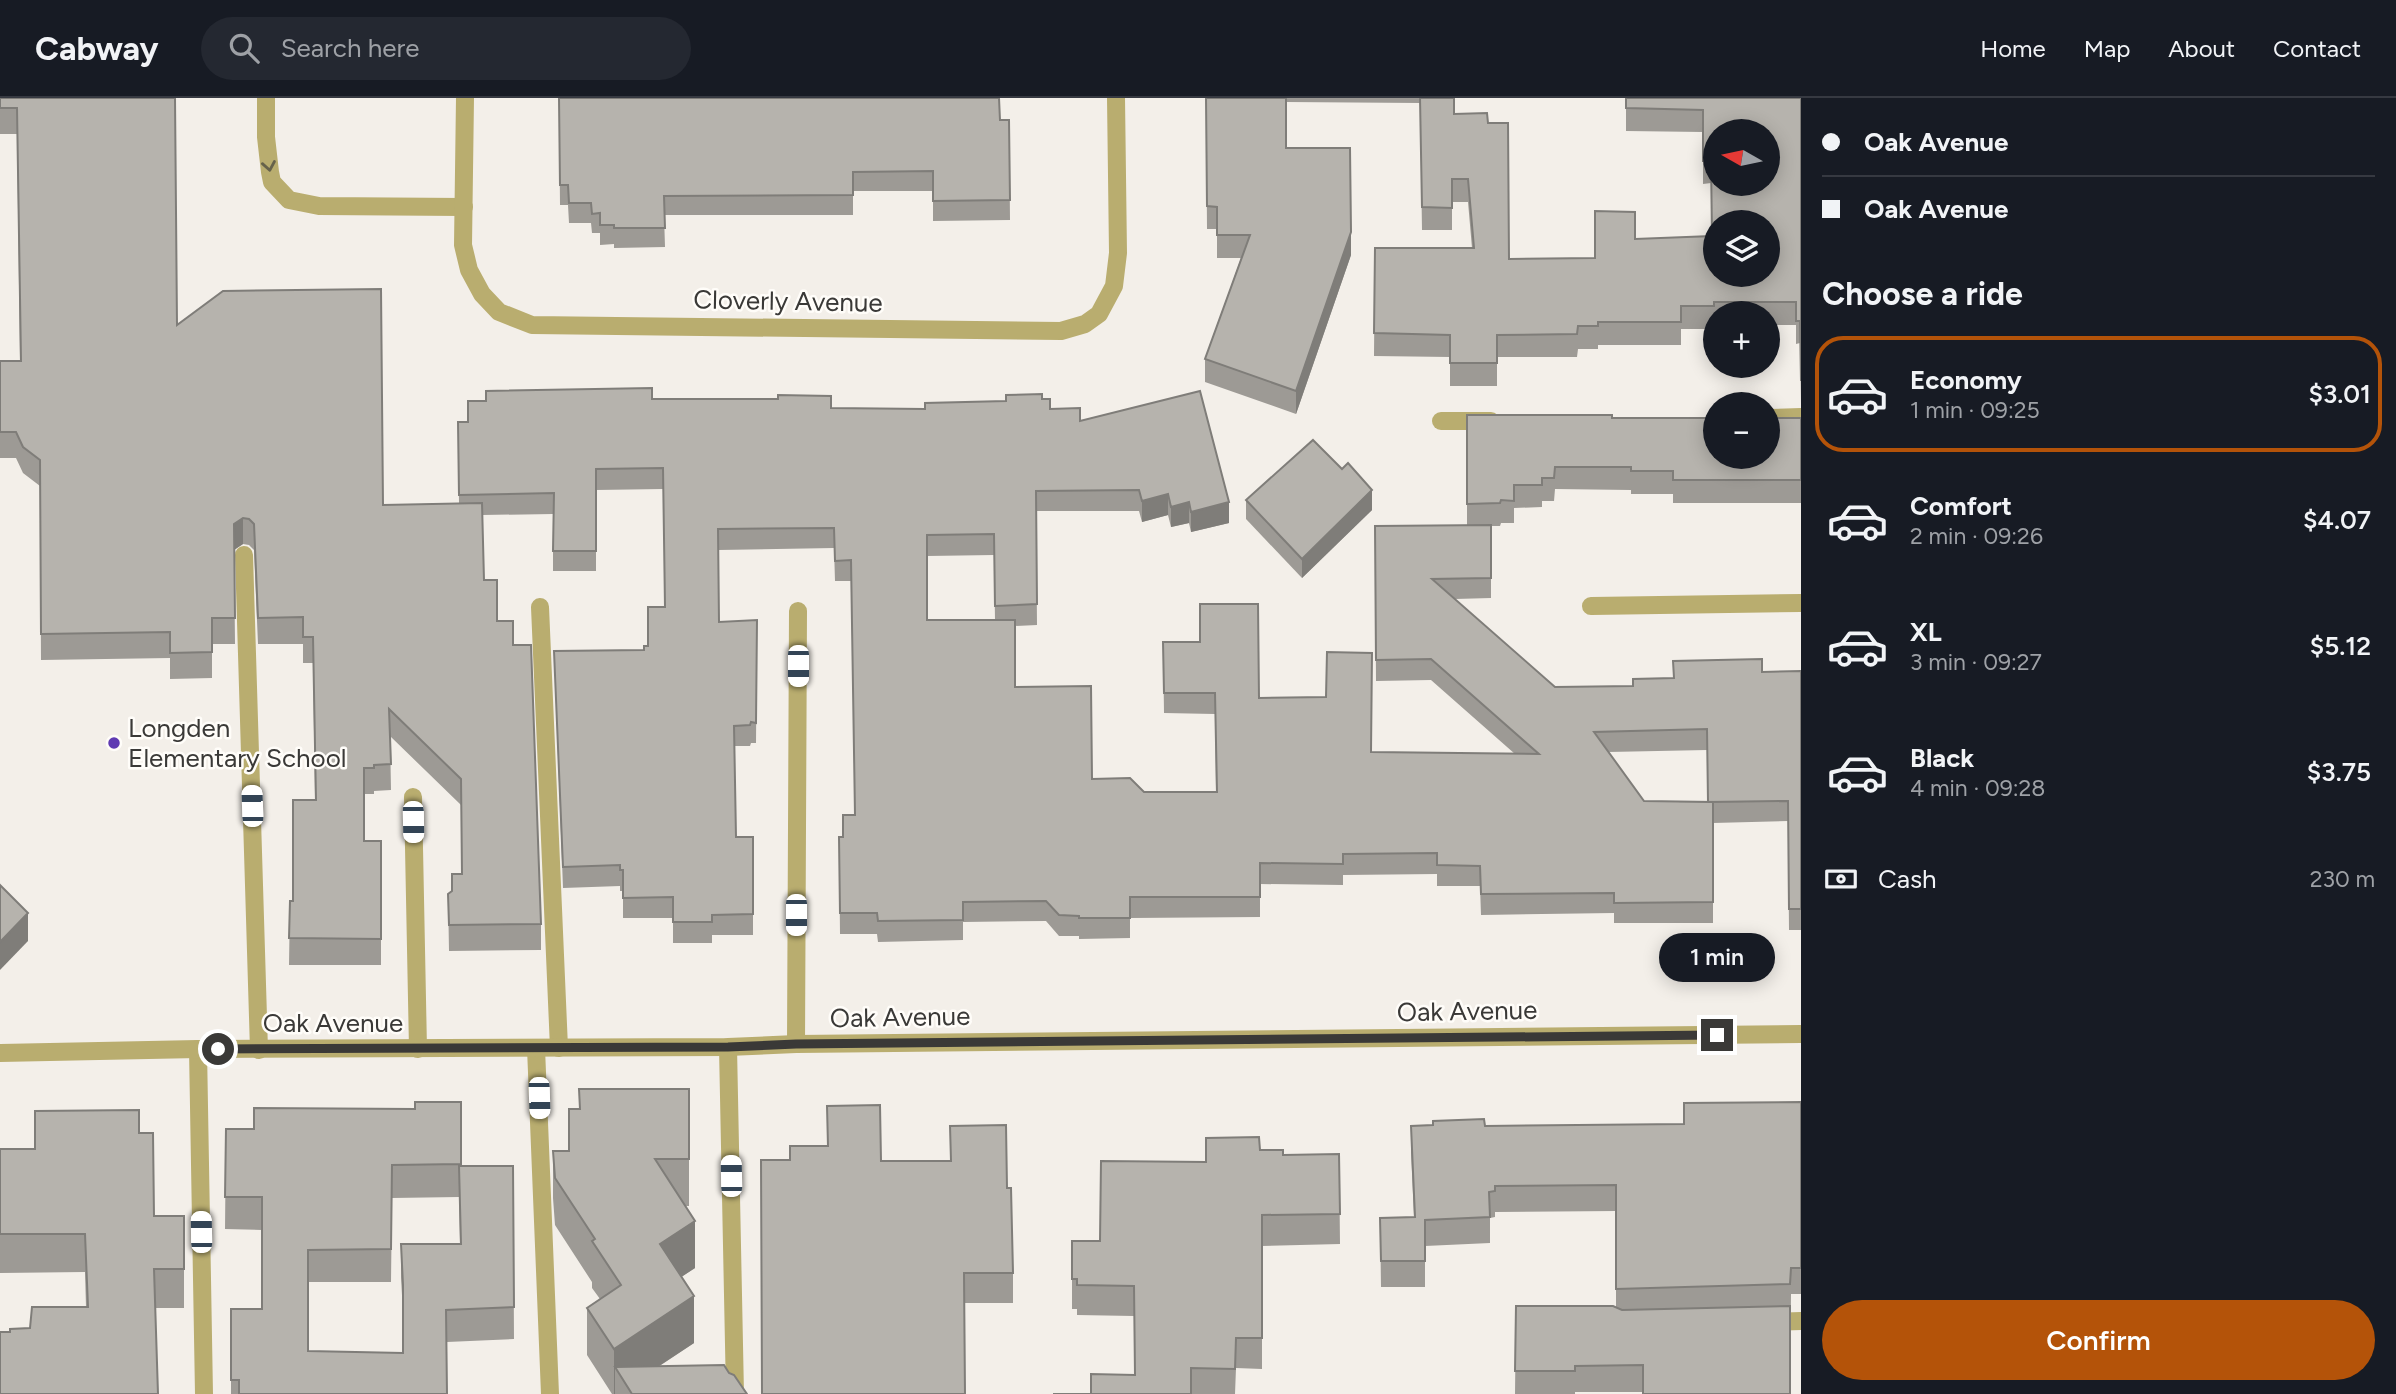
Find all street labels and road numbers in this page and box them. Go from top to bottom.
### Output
street label: Cloverly Avenue [693,283,883,319]
street label: Oak Avenue [1397,994,1537,1028]
street label: Oak Avenue [830,1000,970,1034]
street label: Oak Avenue [263,1007,403,1039]

